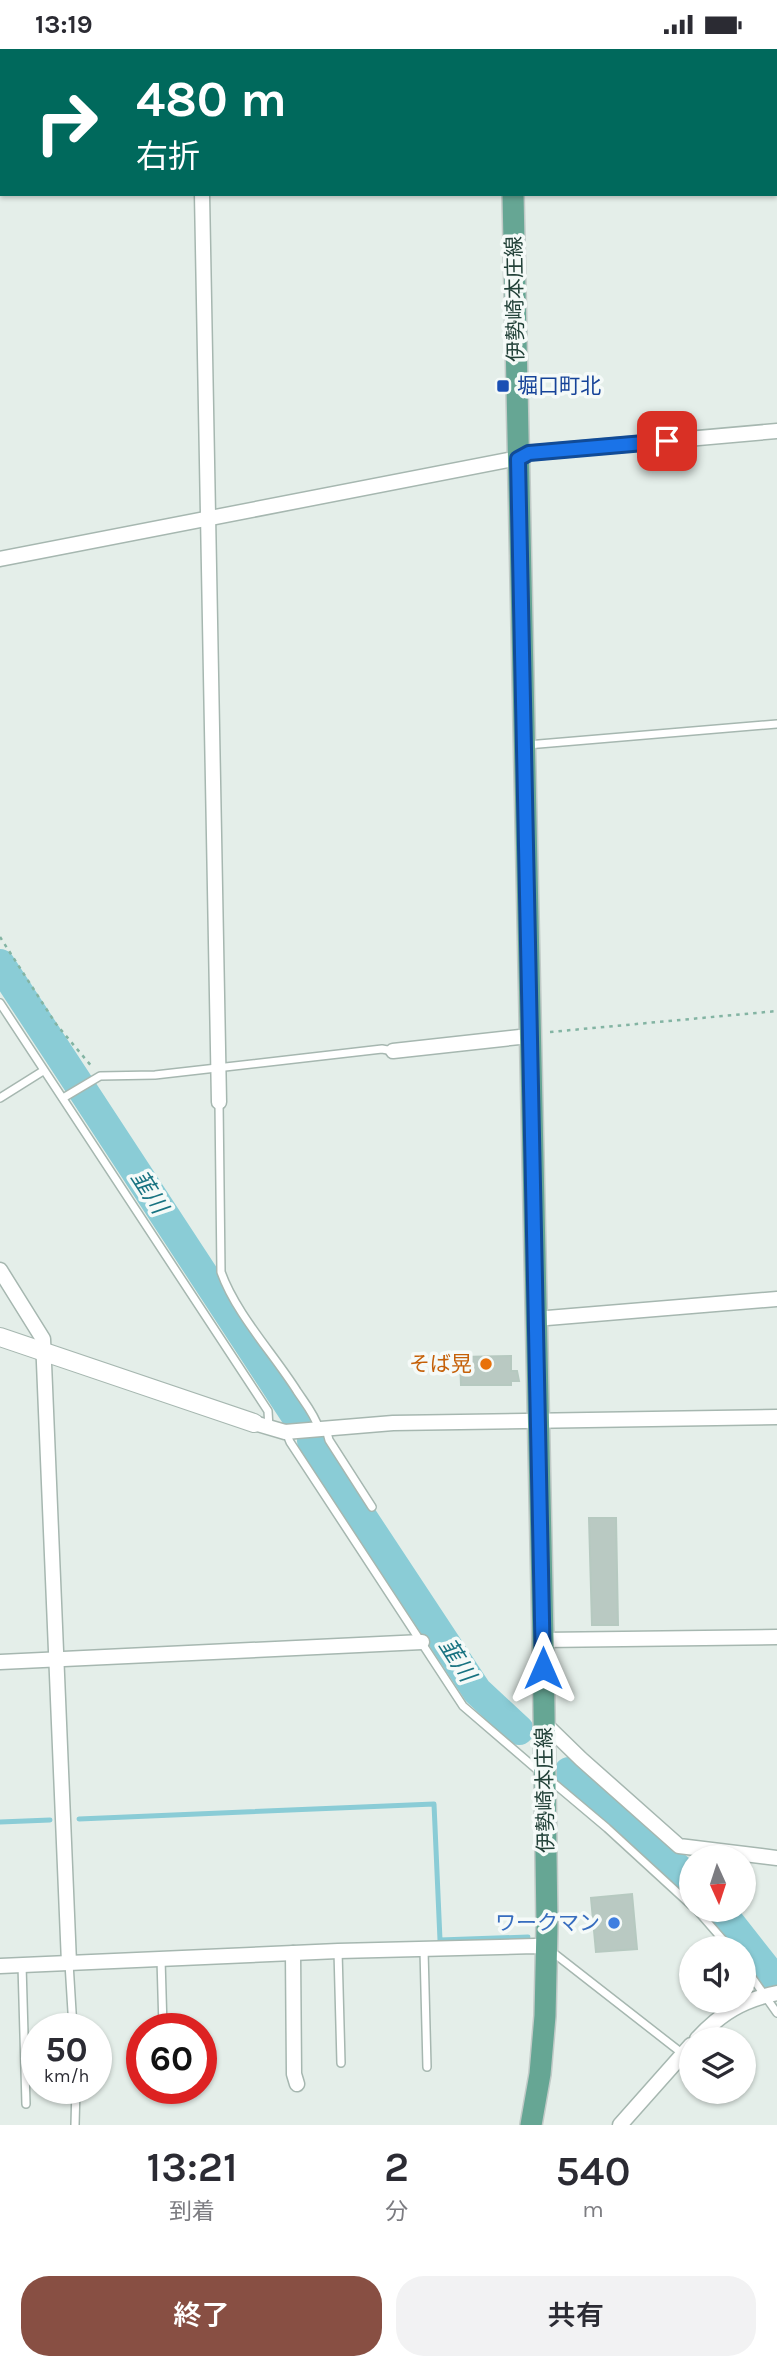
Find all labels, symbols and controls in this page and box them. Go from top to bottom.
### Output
text: 13:19 [35,9,93,40]
text: 480 m [136,71,287,128]
icon: right [21,77,112,168]
text: 右折 [136,138,200,175]
street label: 伊勢崎本庄線 [502,236,528,362]
place label: 堀口町北 [517,374,601,398]
marker: 堀口町北 [495,378,511,394]
pin [637,411,697,471]
icon: arrive [648,422,686,460]
water label: 韮川 [125,1165,174,1221]
place label: そば晃 [409,1352,472,1376]
marker: そば晃 [478,1356,494,1372]
position arrow [506,1631,580,1705]
water label: 韮川 [433,1633,482,1689]
street label: 伊勢崎本庄線 [532,1727,558,1853]
north arrow [679,1845,756,1921]
map controls [679,1845,756,2104]
place label: ワークマン [495,1911,600,1935]
marker: ワークマン [606,1915,622,1931]
button: sound [679,1936,756,2013]
speed limit sign: 60 [126,2013,217,2104]
button: layers [679,2027,756,2104]
text: 50 [45,2029,88,2070]
text: km/h [44,2065,89,2087]
text: 13:21 [146,2142,238,2192]
text: 2 [384,2142,409,2192]
text: 540 [556,2146,631,2196]
text: m [582,2196,604,2223]
text: 到着 [169,2198,215,2225]
text: 分 [385,2198,408,2225]
button: 終了 [21,2276,382,2356]
button: 共有 [396,2276,756,2356]

